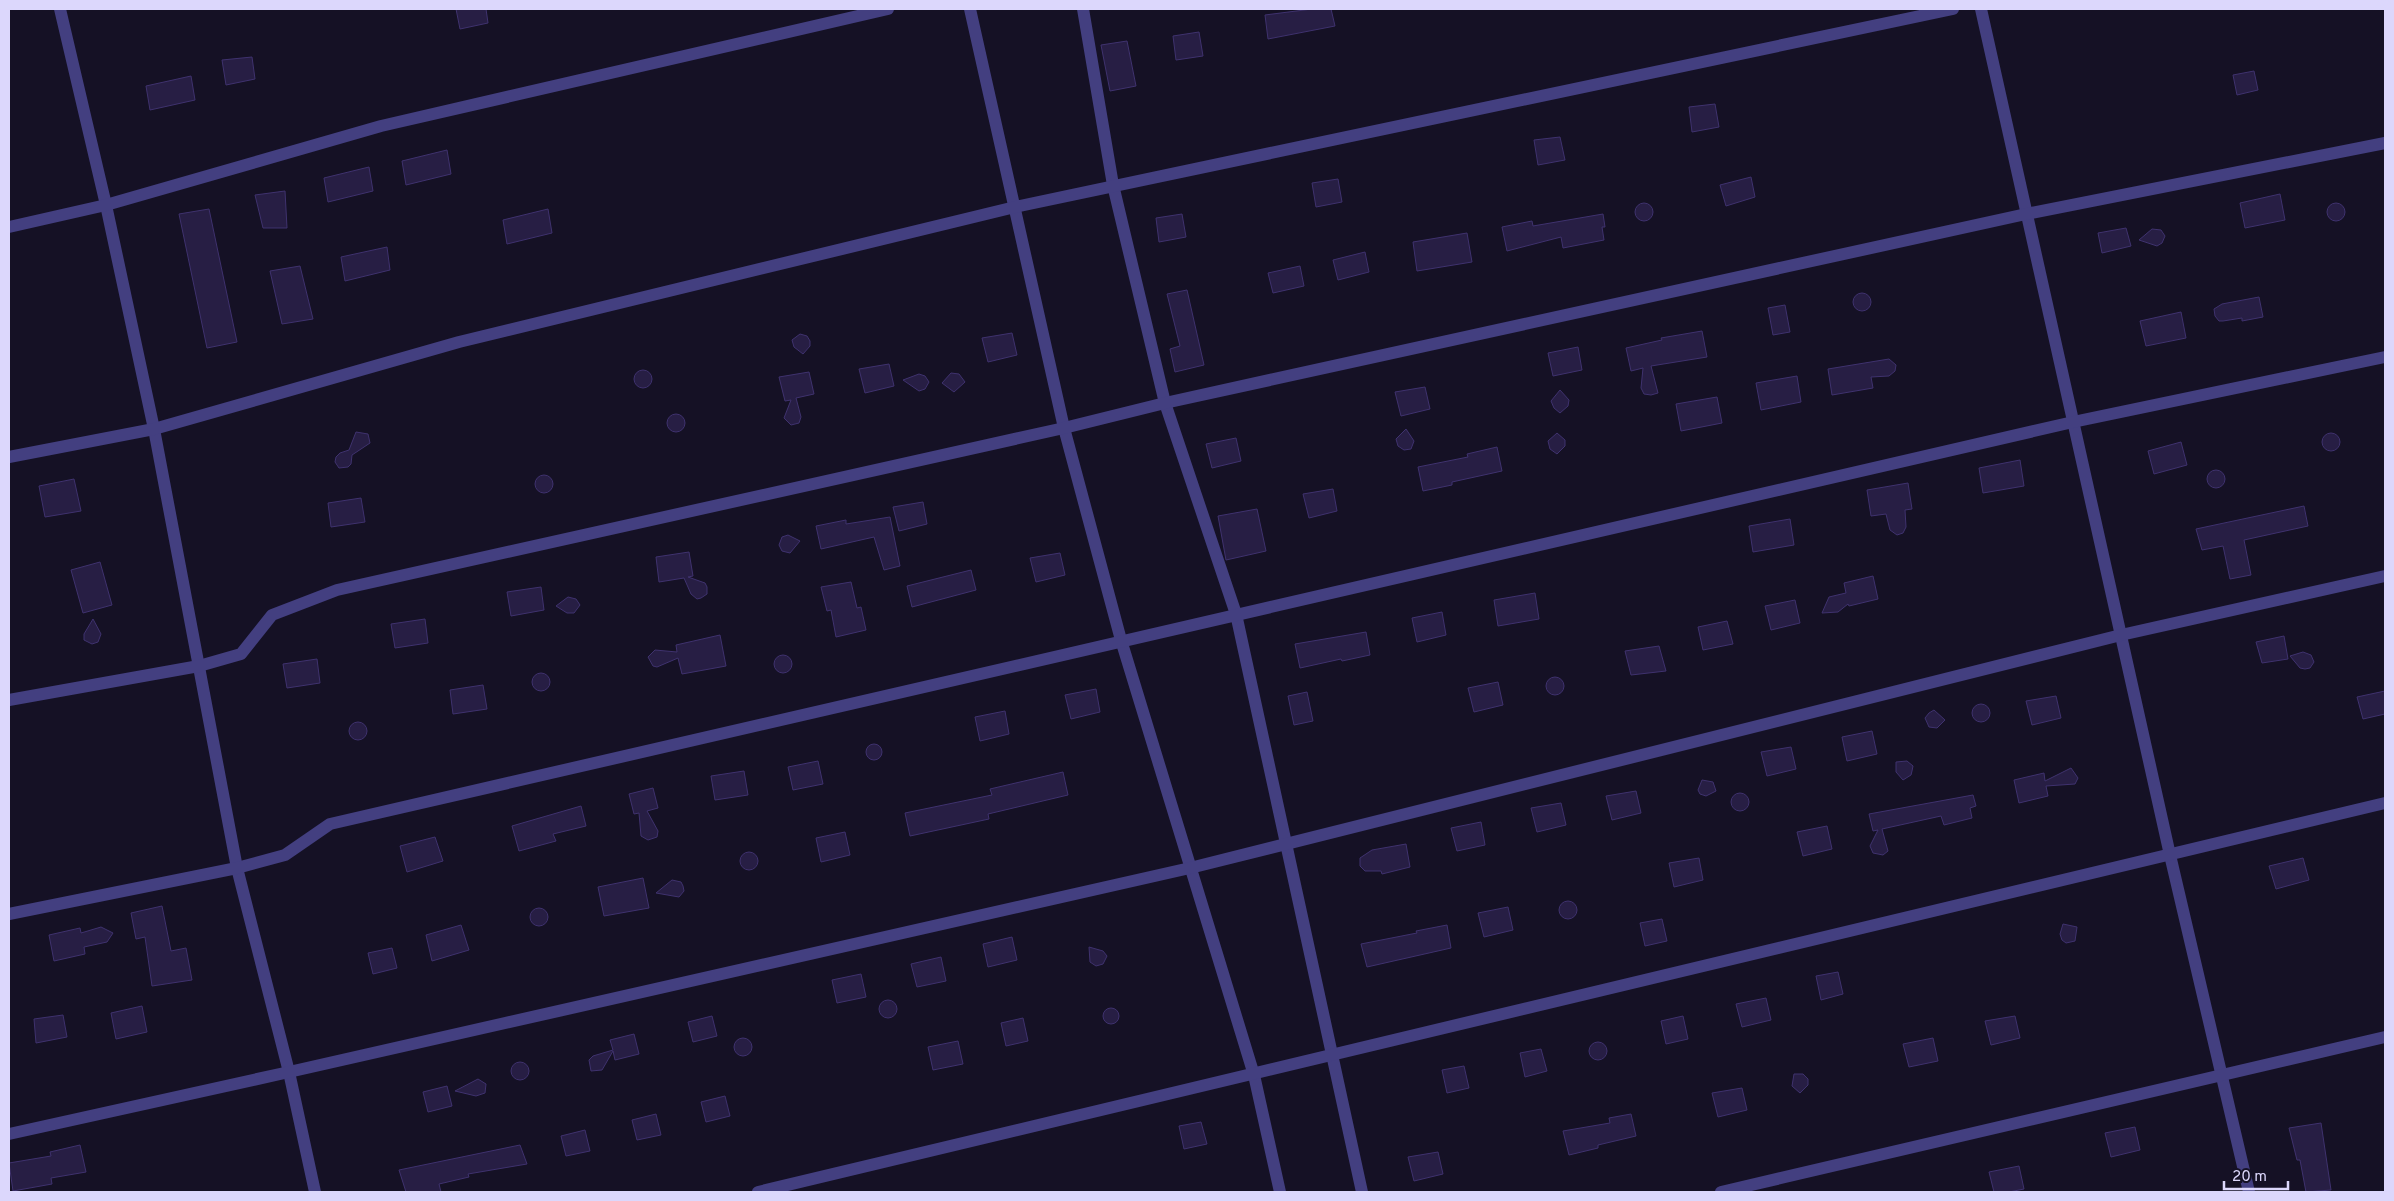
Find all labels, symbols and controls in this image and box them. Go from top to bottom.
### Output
scale bar [2224,1158,2288,1190]
text: 20 m [2232,1168,2267,1187]

